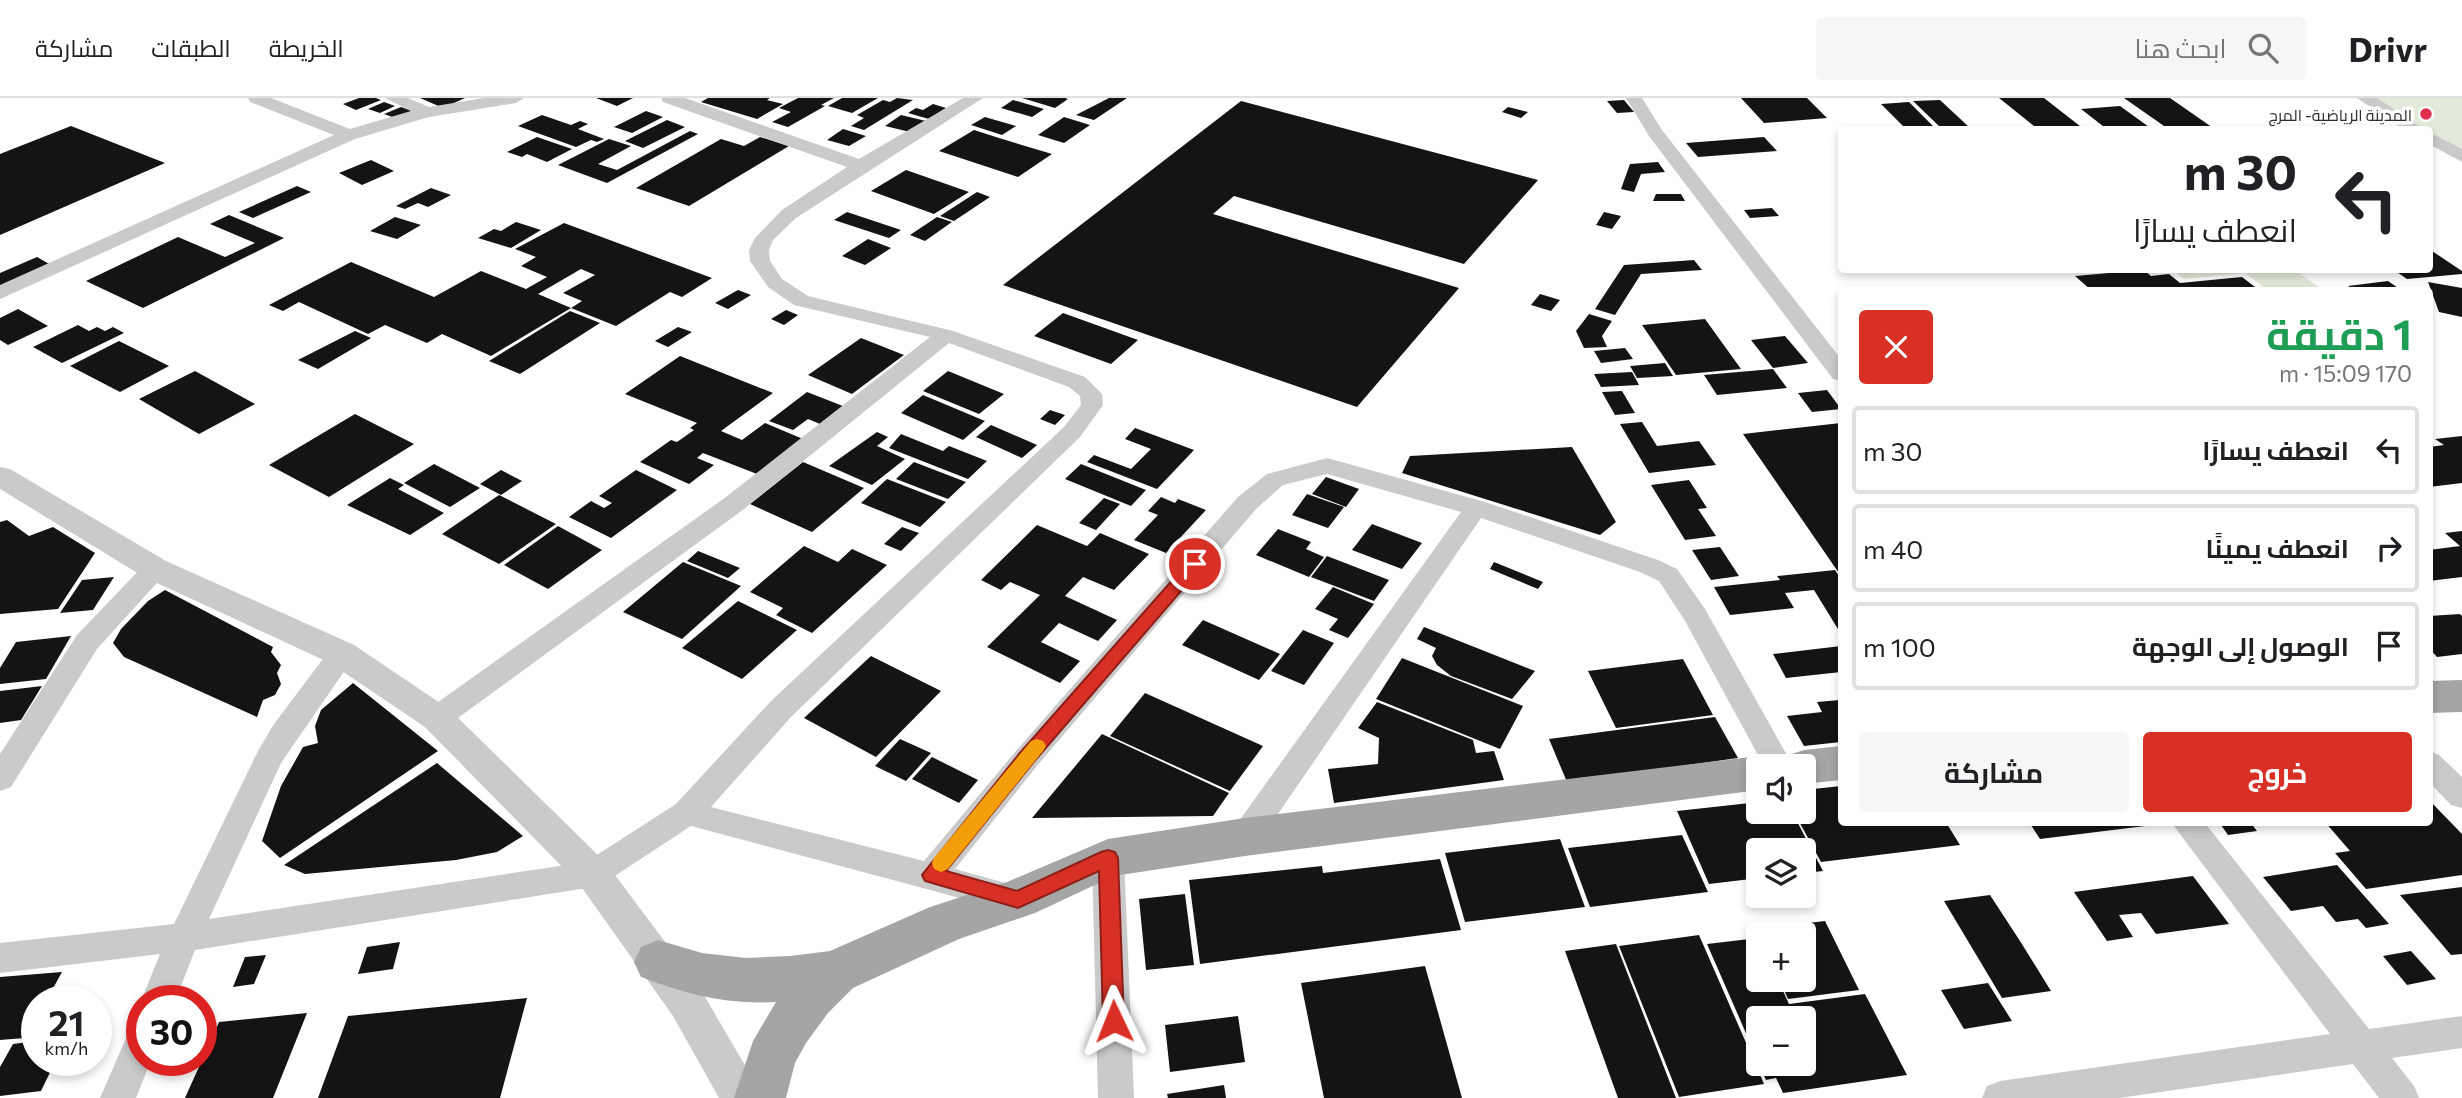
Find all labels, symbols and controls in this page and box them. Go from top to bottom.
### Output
search box [1816,17,2306,80]
text: Drivr [2348,28,2427,69]
icon: search [2244,29,2282,67]
text: ابحث هنا [2135,32,2226,63]
text: مشاركة [35,33,113,62]
text: الطبقات [151,33,231,62]
text: الخريطة [269,33,344,62]
place label: المدينة الرياضية- المرج [2268,105,2412,127]
marker: المدينة الرياضية- المرج [2418,106,2434,122]
text: 30 m [2184,140,2297,200]
icon: left [2321,154,2412,245]
text: انعطف يسارًا [2133,209,2297,249]
text: 1 دقيقة [2266,307,2412,359]
button: close [1859,310,1933,384]
text: 170 m · 15:09 [2279,359,2412,387]
icon: left [2370,431,2408,469]
text: انعطف يسارًا [2202,434,2349,465]
text: 30 m [1863,435,1922,466]
icon: right [2370,529,2408,567]
text: انعطف يمينًا [2205,532,2349,563]
text: 40 m [1863,533,1923,564]
pin [1165,534,1225,594]
icon: arrive [1176,545,1214,583]
icon: arrive [2370,627,2408,665]
text: الوصول إلى الوجهة [2132,630,2349,661]
text: 100 m [1863,631,1936,662]
button: مشاركة [1859,732,2129,812]
button: خروج [2143,732,2412,812]
map controls [1746,754,1816,1076]
button: sound [1746,754,1816,824]
button: layers [1746,838,1816,908]
button: + [1746,922,1816,992]
position arrow [1077,984,1151,1058]
speed limit sign: 30 [126,985,217,1076]
text: 21 [49,1000,84,1043]
button: − [1746,1006,1816,1076]
text: km/h [45,1037,88,1059]

